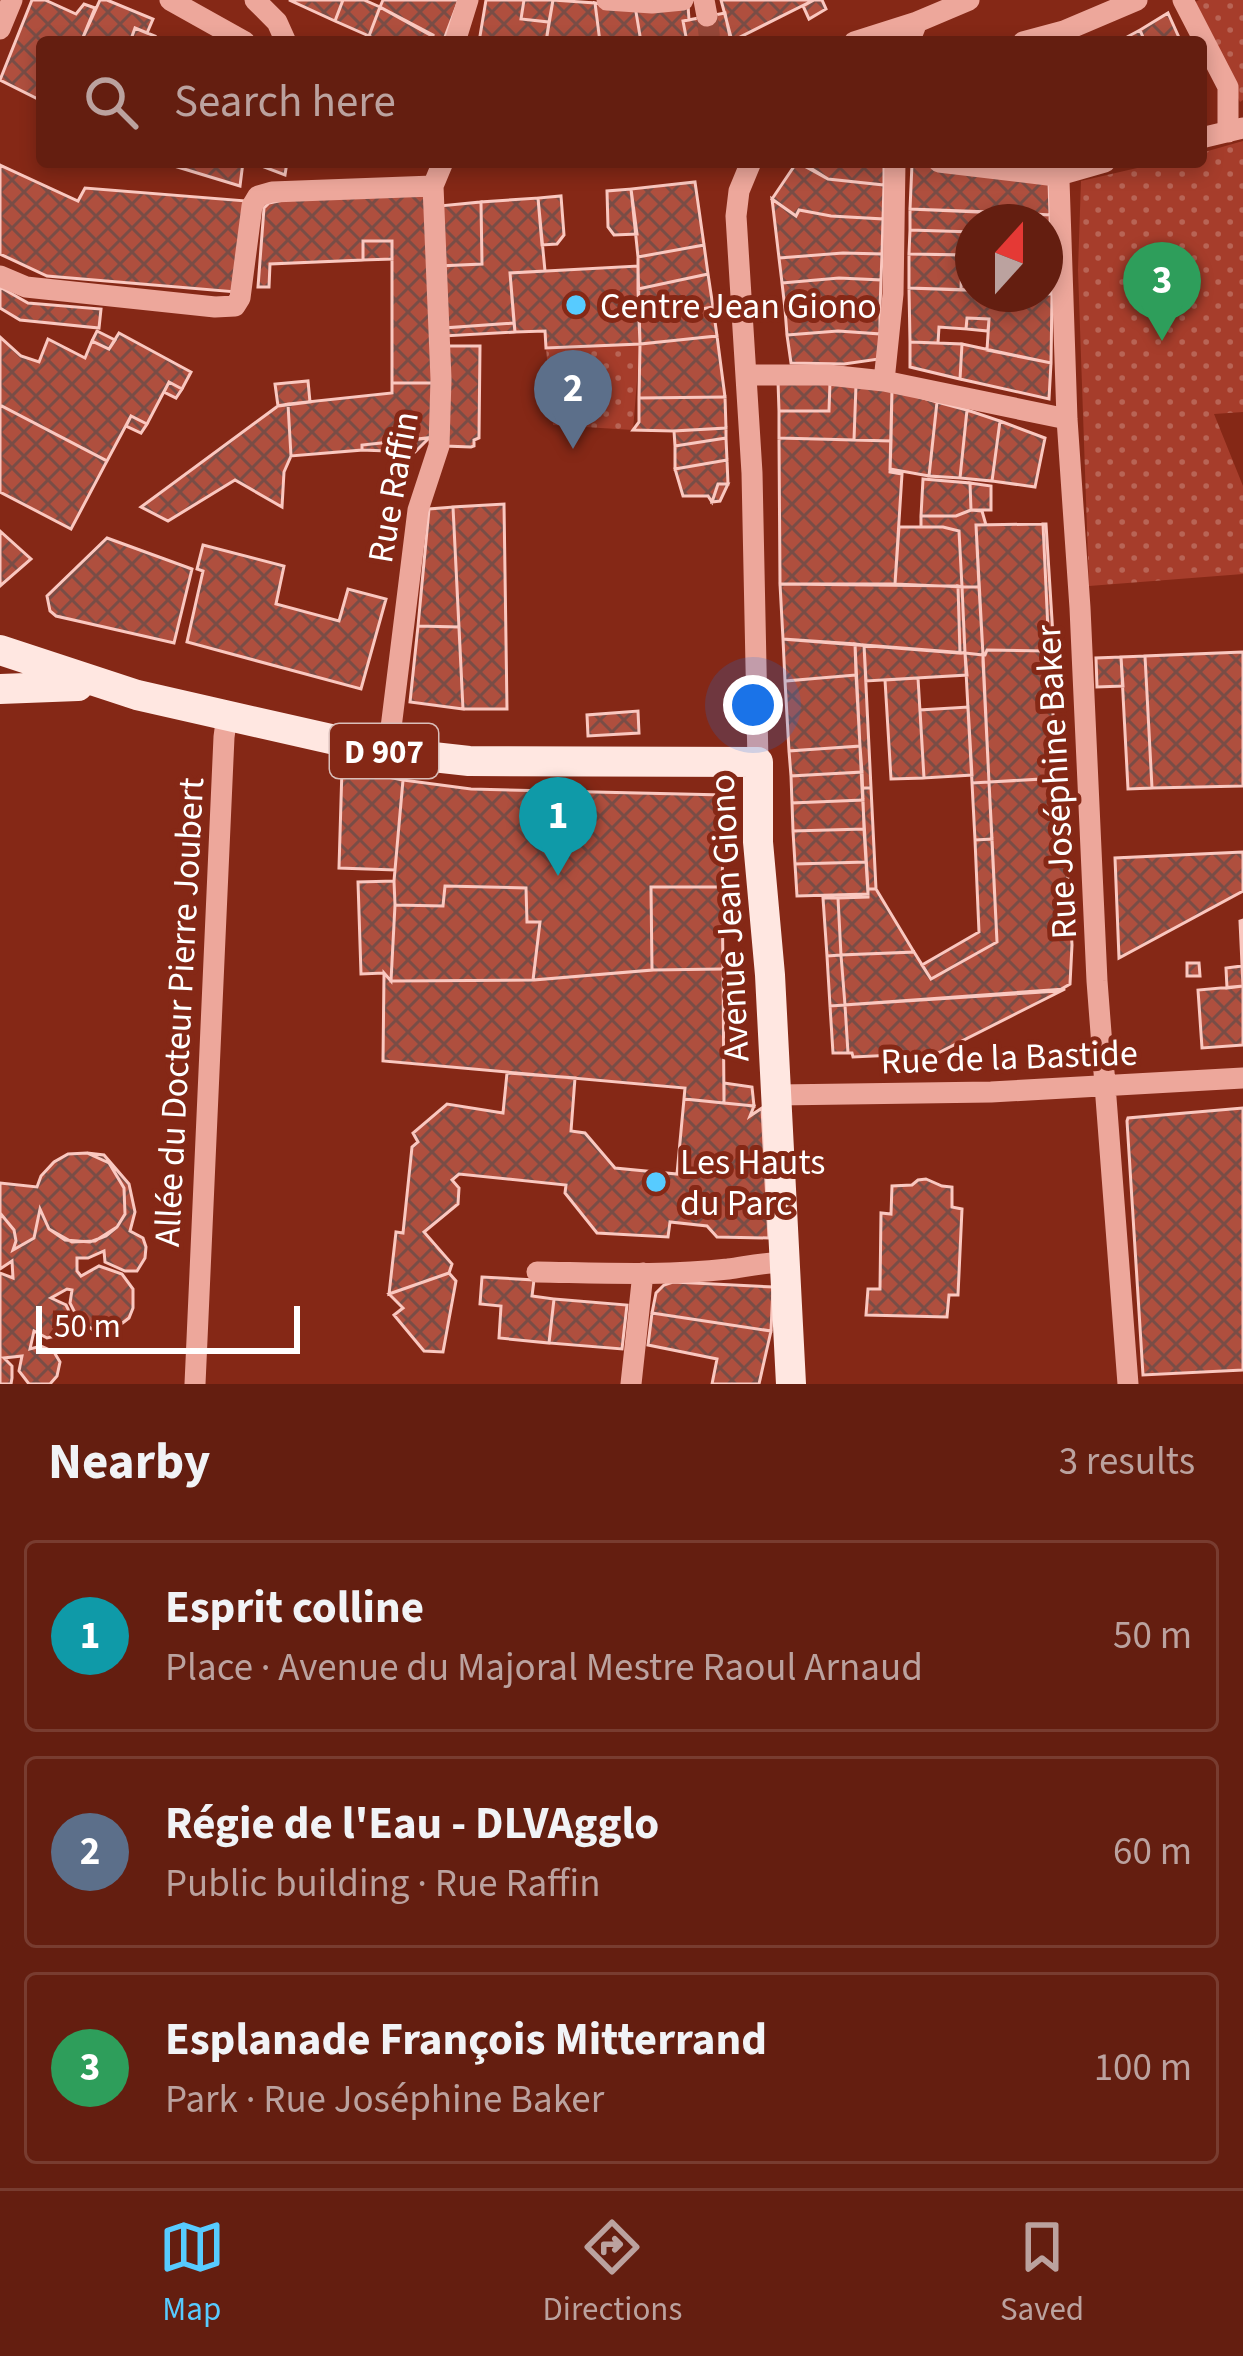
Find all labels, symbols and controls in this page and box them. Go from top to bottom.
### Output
search box [36,36,1207,168]
icon: search [78,69,144,135]
text: Search here [174,70,396,134]
north arrow [955,204,1063,312]
pin: 3 [1123,242,1201,341]
place label: Centre Jean Giono [600,281,877,332]
marker: Centre Jean Giono [563,292,589,318]
pin: 2 [534,350,612,449]
street label: Rue Raffin [355,408,432,567]
street label: Rue Joséphine Baker [1023,623,1090,940]
your location [723,675,783,735]
road number: D 907 [330,724,438,778]
street label: Avenue Jean Giono [697,773,762,1063]
street label: Allée du Docteur Pierre Joubert [142,776,217,1248]
pin: 1 [519,777,597,876]
street label: Rue de la Bastide [880,1028,1138,1087]
place label: Les Hauts du Parc [680,1137,825,1229]
marker: Les Hauts du Parc [643,1169,669,1195]
scale bar [36,1300,300,1353]
text: 50 m [54,1303,121,1350]
text: Nearby [48,1426,210,1498]
text: 3 results [1059,1434,1195,1490]
text: Esprit colline [165,1576,424,1640]
text: 1 [80,1608,100,1664]
text: 50 m [1113,1608,1192,1664]
text: Place · Avenue du Majoral Mestre Raoul Arnaud [165,1640,923,1696]
text: Régie de l'Eau - DLVAgglo [165,1792,659,1856]
text: 2 [80,1824,100,1880]
text: 60 m [1113,1824,1192,1880]
text: Public building · Rue Raffin [165,1856,601,1912]
text: Esplanade François Mitterrand [165,2008,767,2072]
text: 3 [80,2040,100,2096]
text: 100 m [1094,2040,1192,2096]
text: Park · Rue Joséphine Baker [165,2072,604,2128]
tab: Map [159,2214,225,2333]
tab: Directions [543,2214,682,2333]
tab: Saved [1000,2214,1084,2333]

